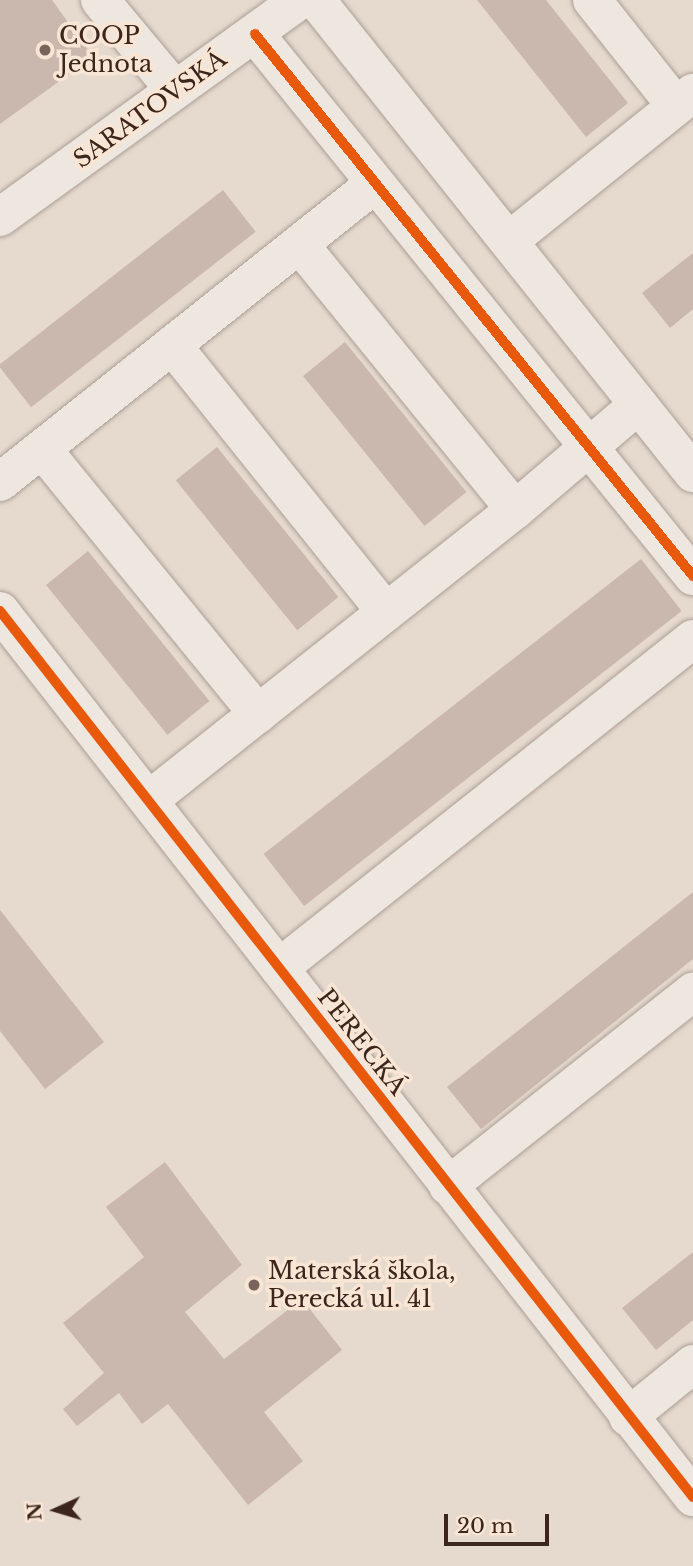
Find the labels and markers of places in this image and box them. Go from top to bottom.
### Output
place label: COOP Jednota [59,22,152,78]
marker: COOP Jednota [37,42,53,58]
place label: Materská škola, Perecká ul. 41 [268,1257,456,1313]
marker: Materská škola, Perecká ul. 41 [246,1277,262,1293]

